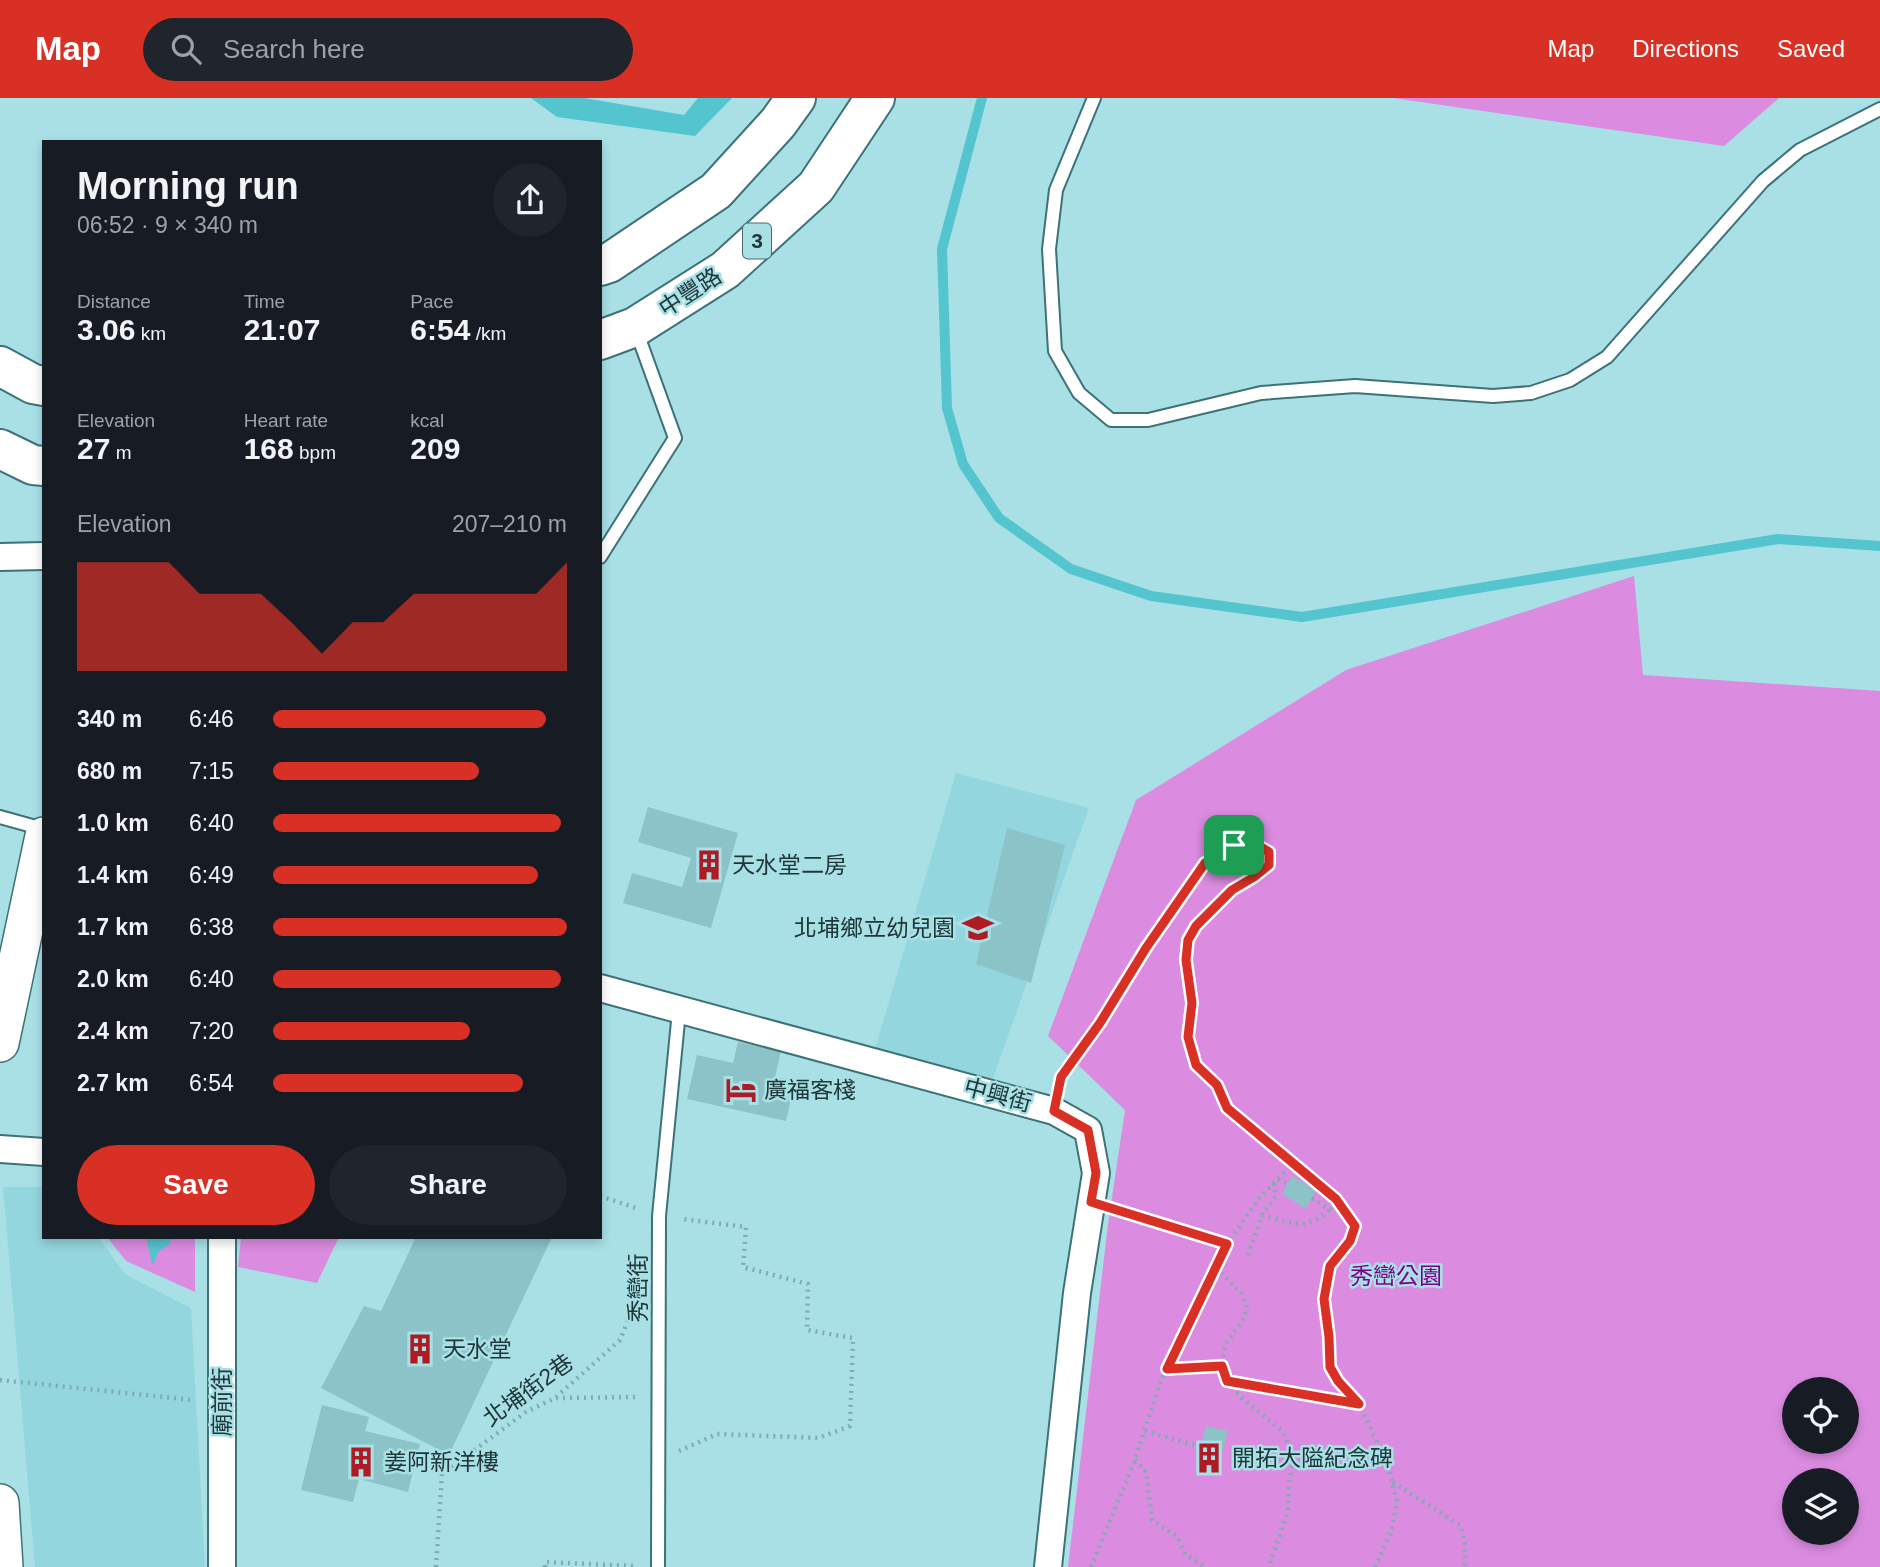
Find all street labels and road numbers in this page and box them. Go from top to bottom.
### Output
road number: 3 [743,223,771,258]
street label: 中豐路 [654,262,726,322]
street label: 中興街 [961,1074,1035,1116]
street label: 秀巒街 [625,1254,651,1323]
street label: 北埔街2巷 [478,1349,578,1431]
street label: 廟前街 [209,1368,235,1437]

